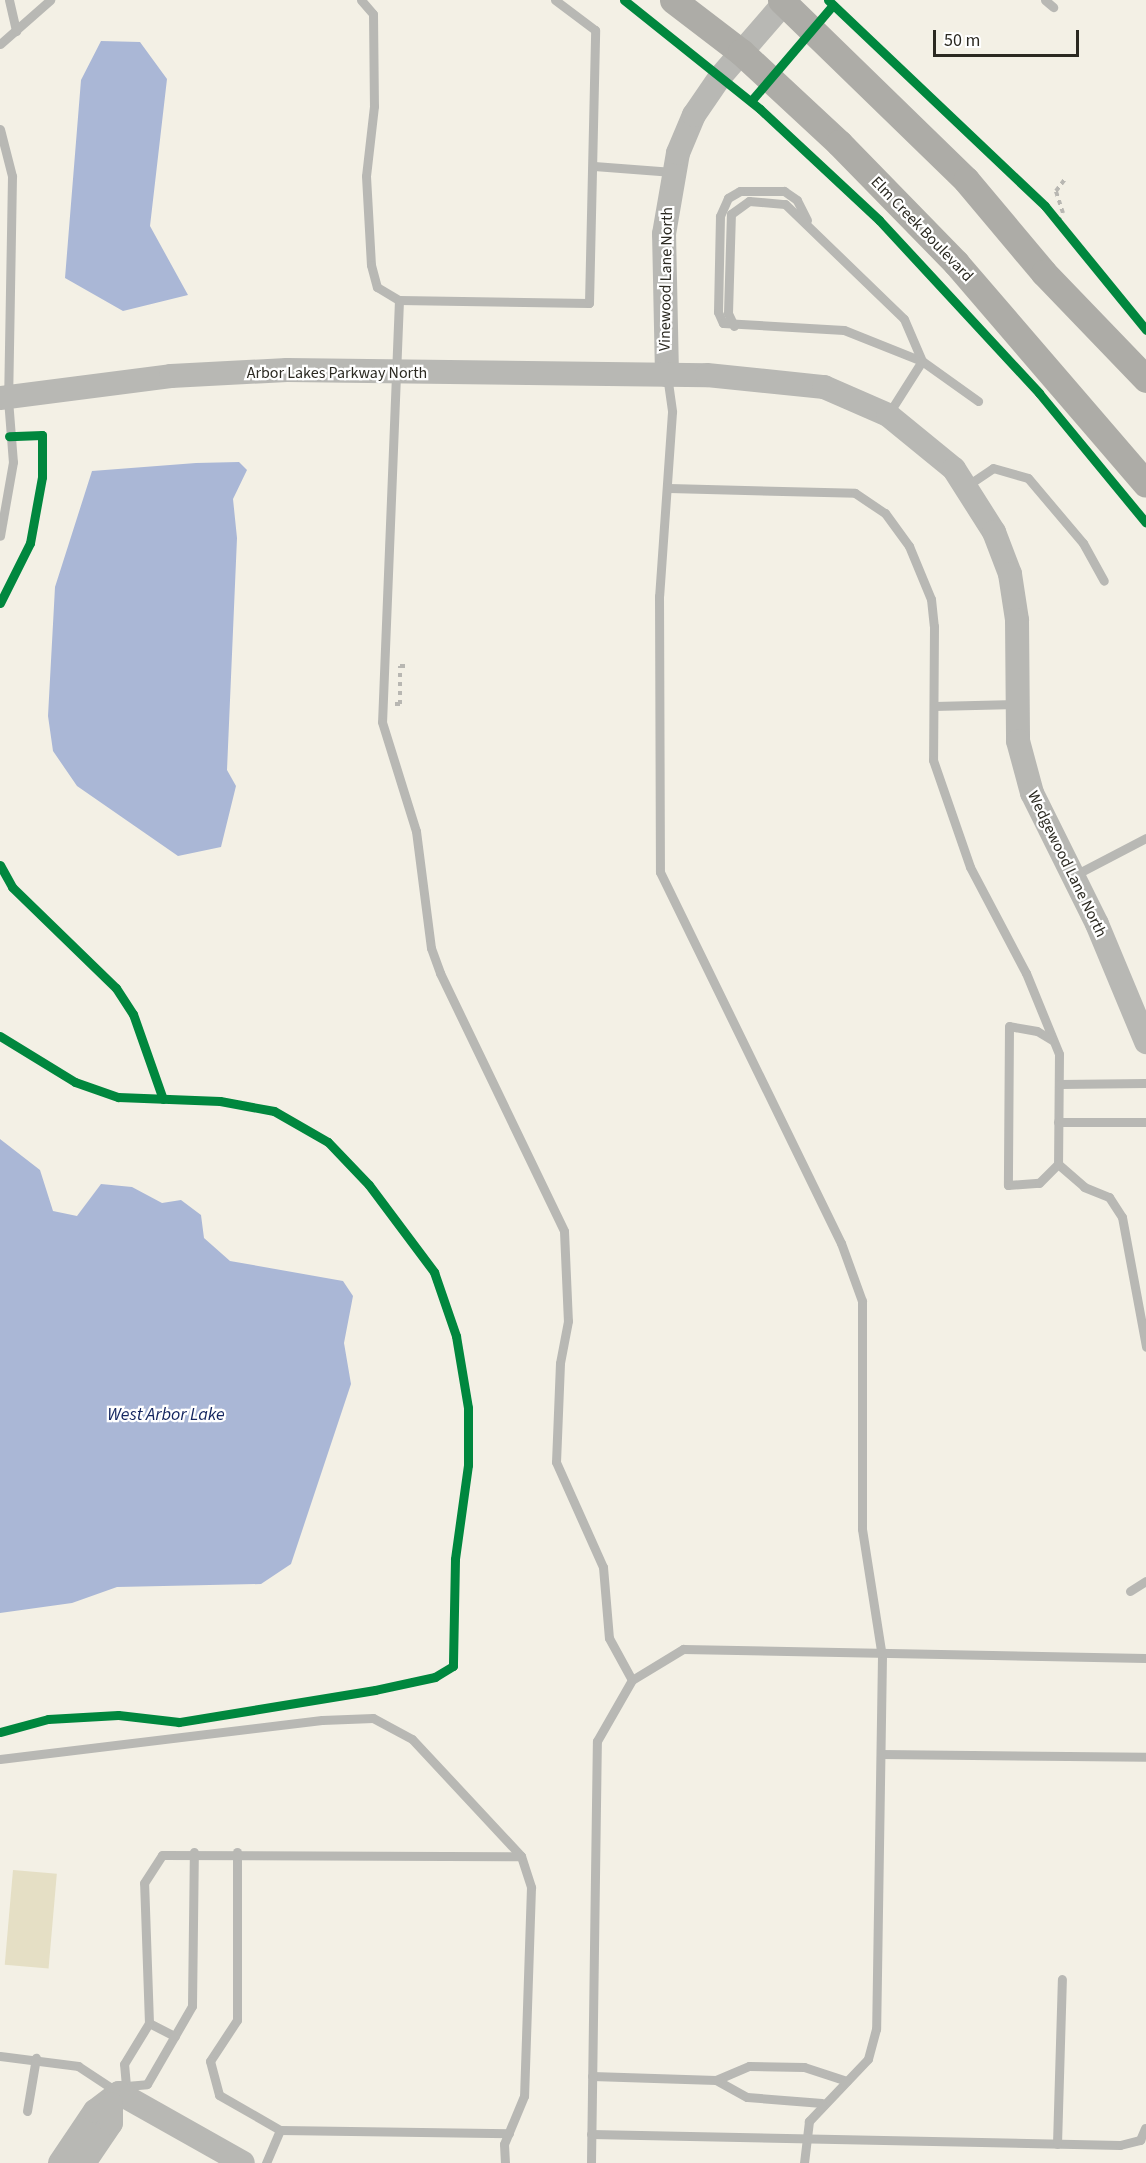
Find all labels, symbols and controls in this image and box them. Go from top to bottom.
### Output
scale bar [936,18,1082,56]
text: 50 m [944,28,980,53]
street label: Elm Creek Boulevard [867,172,977,286]
street label: Vinewood Lane North [655,207,677,351]
street label: Arbor Lakes Parkway North [247,363,427,383]
street label: Wedgewood Lane North [1023,788,1111,940]
water label: West Arbor Lake [107,1404,225,1426]

